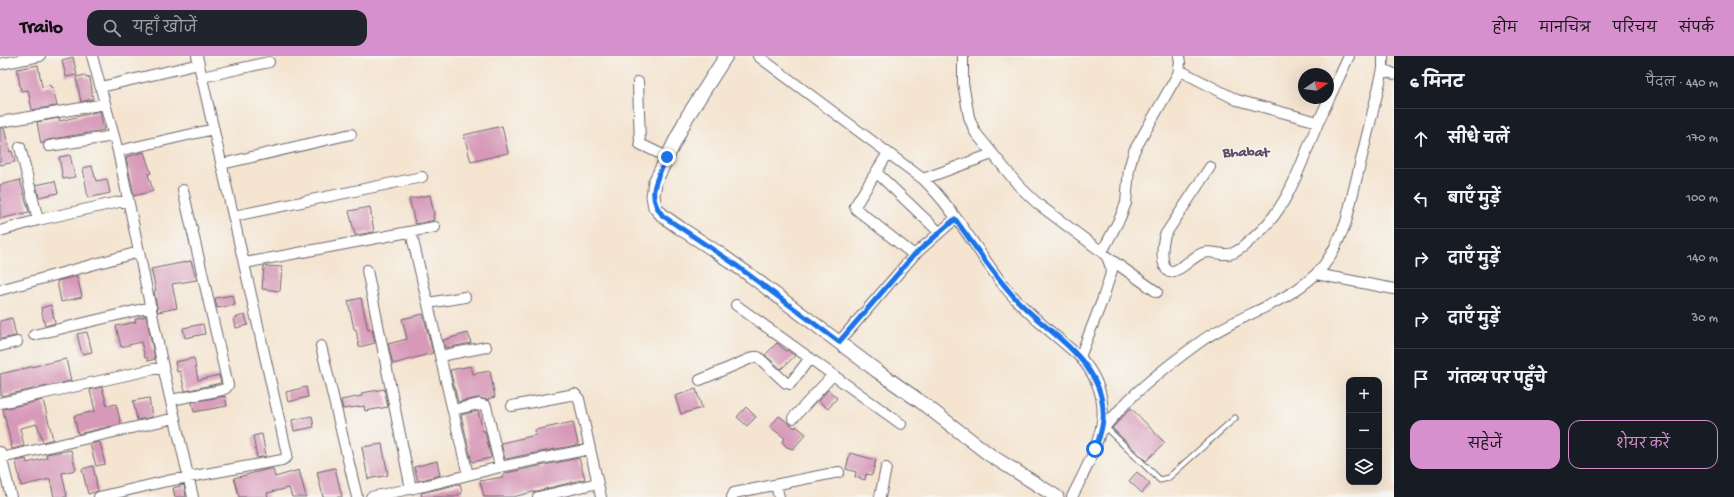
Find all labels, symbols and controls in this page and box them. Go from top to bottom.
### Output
search box [87,10,367,46]
text: Trailo [20,17,63,40]
icon: search [101,17,123,39]
text: यहाँ खोजें [133,20,197,38]
text: होम [1493,21,1517,38]
text: मानचित्र [1539,21,1591,38]
text: परिचय [1613,21,1657,38]
text: संपर्क [1679,21,1714,38]
north arrow [1298,68,1334,104]
text: 6 मिनट [1410,74,1464,94]
text: पैदल · 440 m [1646,76,1718,91]
icon: ahead [1410,128,1432,150]
text: सीधे चलें [1448,131,1509,149]
text: 170 m [1686,131,1718,146]
district label: Bhabat [1222,144,1271,162]
route end [658,148,676,166]
icon: left [1410,188,1432,210]
text: बाएँ मुड़ें [1448,191,1500,209]
text: 100 m [1686,191,1718,206]
icon: right [1410,248,1432,270]
text: दाएँ मुड़ें [1448,251,1500,269]
text: 140 m [1687,251,1718,266]
icon: right [1410,308,1432,330]
text: दाएँ मुड़ें [1448,311,1500,329]
text: 30 m [1692,311,1718,326]
icon: arrive [1410,368,1432,390]
text: गंतव्य पर पहुँचे [1448,371,1546,389]
map controls [1346,377,1382,485]
button: + [1346,377,1382,413]
button: − [1346,413,1382,449]
button: सहेजें [1410,420,1560,469]
button: शेयर करें [1568,420,1718,469]
route start [1086,440,1104,458]
button: layers [1346,449,1382,485]

